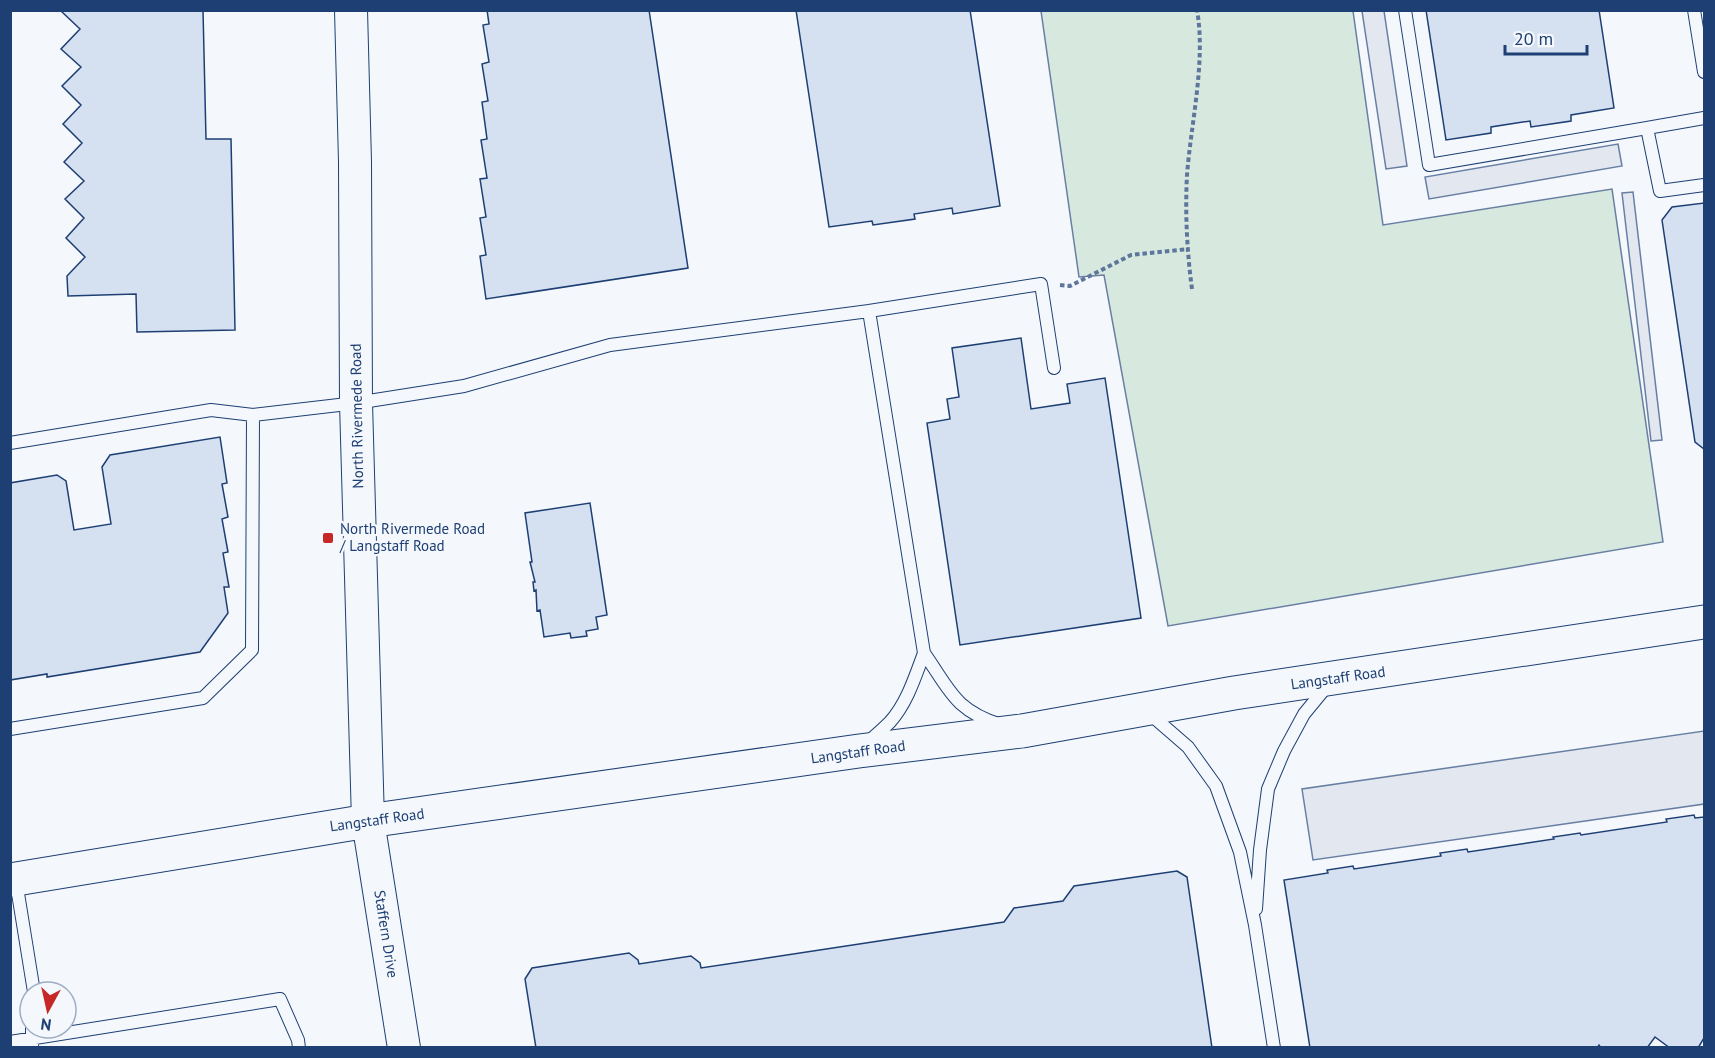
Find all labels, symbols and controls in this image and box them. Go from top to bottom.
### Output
scale bar [1505,18,1588,56]
text: 20 m [1514,27,1553,50]
street label: North Rivermede Road [346,343,367,489]
place label: North Rivermede Road / Langstaff Road [339,519,485,555]
marker: North Rivermede Road / Langstaff Road [321,531,335,545]
street label: Langstaff Road [1289,661,1386,694]
street label: Langstaff Road [809,735,906,768]
street label: Langstaff Road [328,803,425,836]
street label: Staffern Drive [370,889,403,979]
north arrow [18,980,78,1040]
text: N [39,1014,53,1035]

